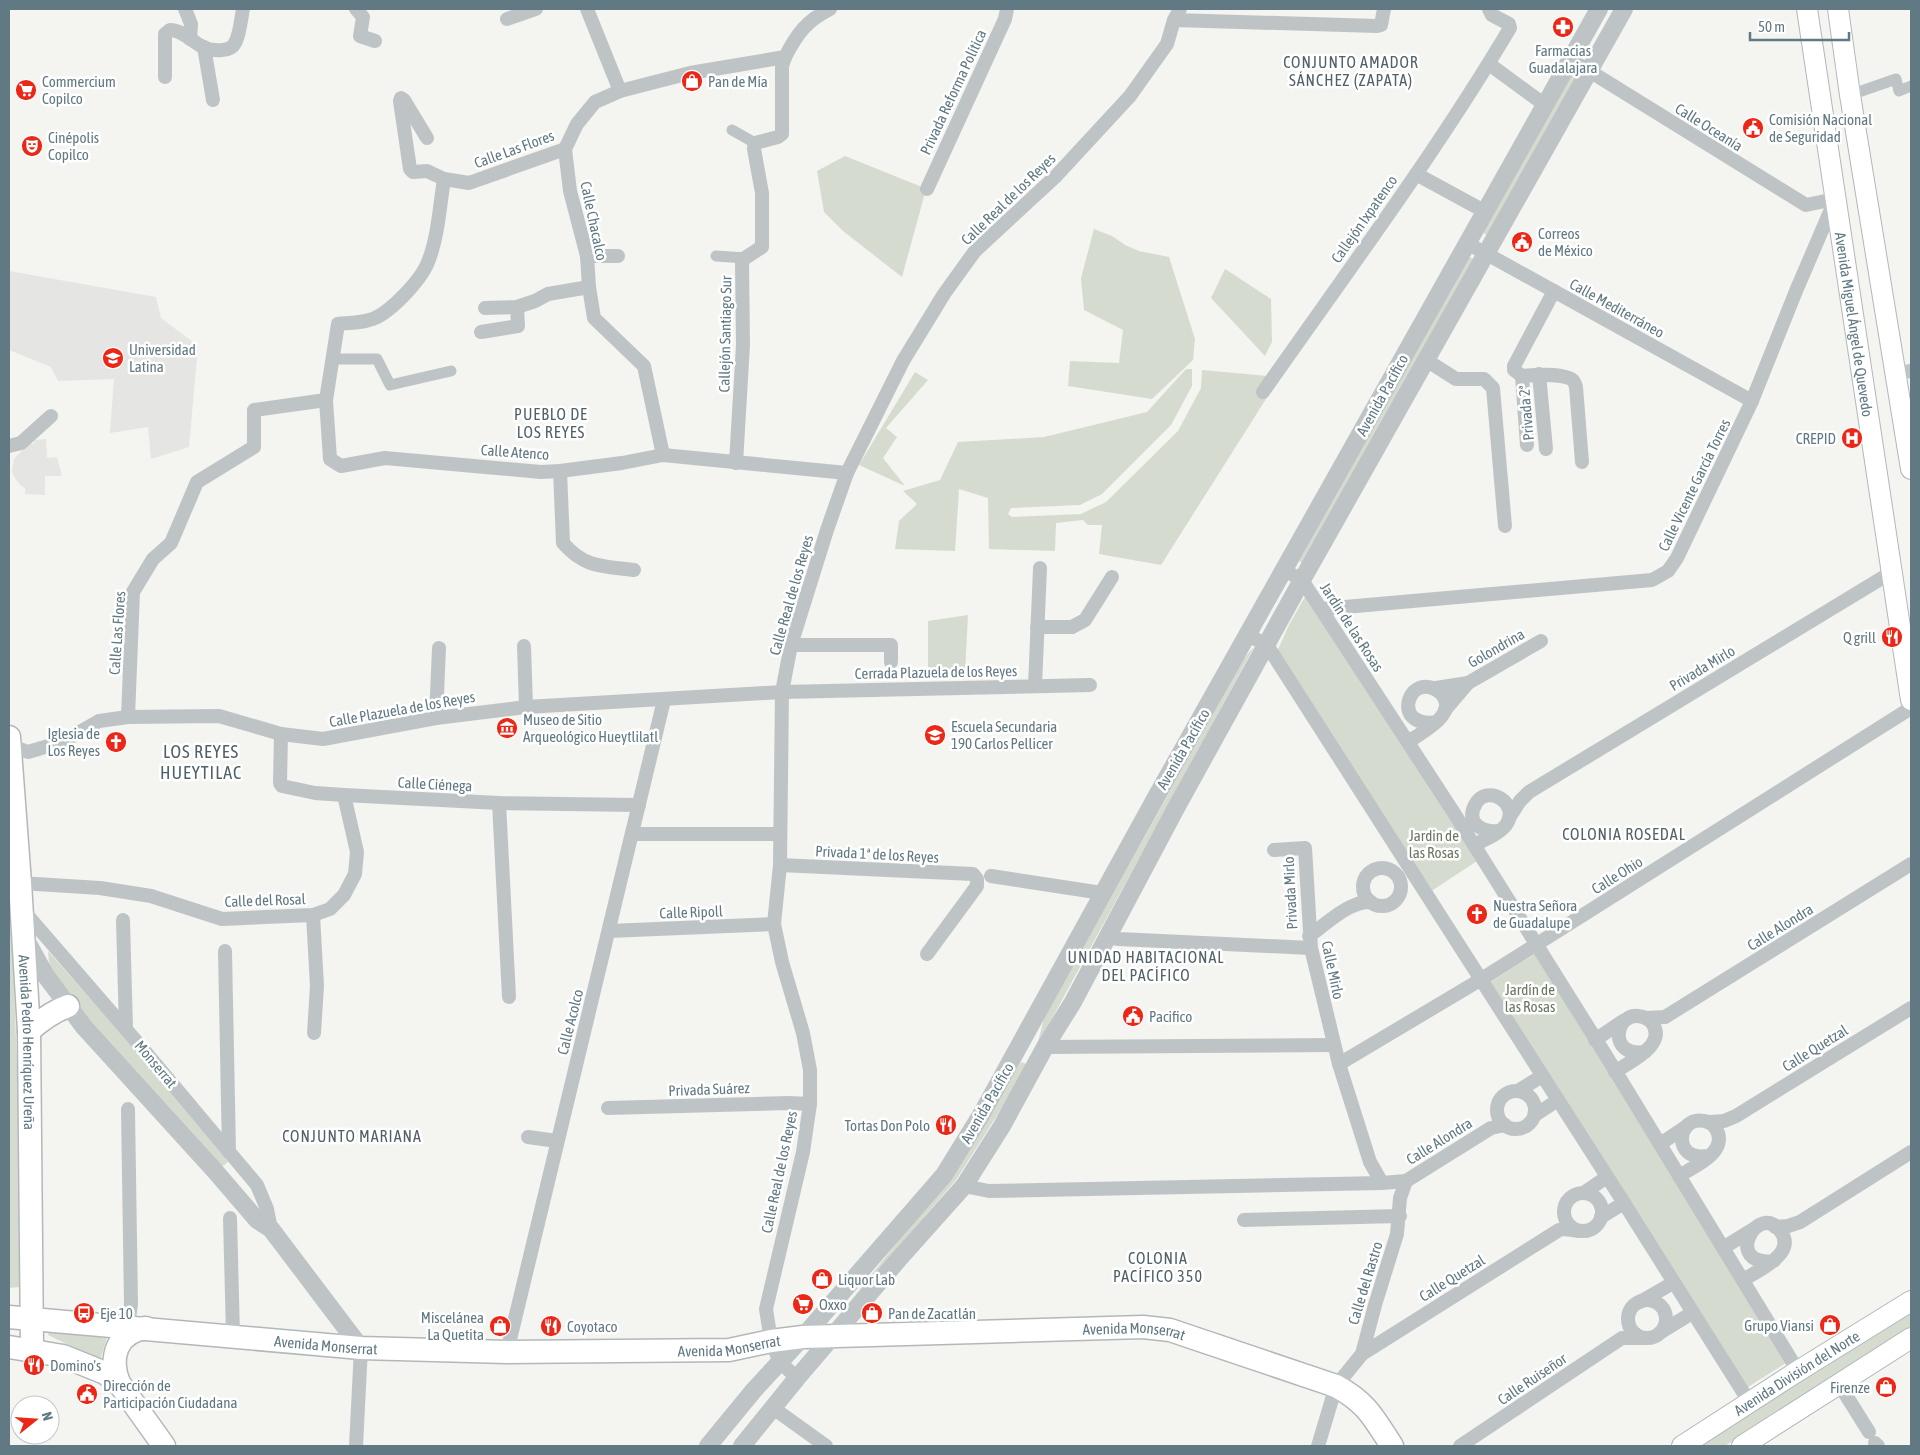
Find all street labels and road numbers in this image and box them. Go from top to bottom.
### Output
street label: Privada Reforma Política [917,27,989,157]
street label: Calle Oceanía [1672,100,1746,154]
street label: Calle Las Flores [472,127,556,171]
street label: Calle Real de los Reyes [957,150,1059,248]
street label: Callejón Ixpatenco [1327,172,1401,266]
street label: Calle Chacalco [577,180,611,262]
street label: Avenida Miguel Ángel de Quevedo [1832,231,1877,418]
street label: Callejón Santiago Sur [715,275,735,392]
street label: Calle Mediterráneo [1567,275,1667,341]
street label: Avenida Pacífico [1353,351,1411,439]
street label: Privada 2ª [1515,385,1537,441]
street label: Calle Vicente García Torres [1655,416,1733,554]
street label: Calle Atenco [480,441,550,463]
street label: Calle Real de los Reyes [766,533,816,657]
street label: Jardín de las Rosas [1317,579,1387,675]
street label: Calle Las Flores [106,591,128,675]
street label: Golondrina [1465,625,1527,671]
street label: Privada Mirlo [1666,642,1738,694]
street label: Cerrada Plazuela de los Reyes [855,662,1017,682]
street label: Calle Plazuela de los Reyes [328,688,476,730]
street label: Avenida Pacífico [1153,706,1213,792]
street label: Calle Ciénega [397,774,473,794]
street label: Privada 1ª de los Reyes [815,842,939,866]
street label: Calle Ohio [1588,853,1646,897]
street label: Privada Mirlo [1280,856,1300,930]
street label: Calle del Rosal [224,890,306,910]
street label: Calle Alondra [1744,900,1816,954]
street label: Calle Ripoll [659,902,723,922]
street label: Calle Mirlo [1319,939,1347,1001]
street label: Avenida Pedro Henríquez Ureña [16,954,38,1130]
street label: Calle Acolco [554,988,586,1056]
street label: Calle Quetzal [1779,1021,1851,1075]
street label: Monserrat [131,1037,181,1091]
street label: Avenida Pacífico [957,1060,1017,1146]
street label: Privada Suárez [668,1079,751,1099]
street label: Calle Real de los Reyes [758,1109,800,1235]
street label: Calle Alondra [1403,1114,1475,1168]
street label: Calle del Rastro [1344,1239,1386,1327]
street label: Calle Quetzal [1416,1251,1488,1305]
street label: Avenida Monserrat [1082,1318,1188,1343]
street label: Avenida División del Norte [1731,1327,1862,1419]
street label: Avenida Monserrat [678,1331,781,1359]
street label: Avenida Monserrat [273,1332,378,1357]
street label: Calle Ruiseñor [1494,1349,1570,1408]

